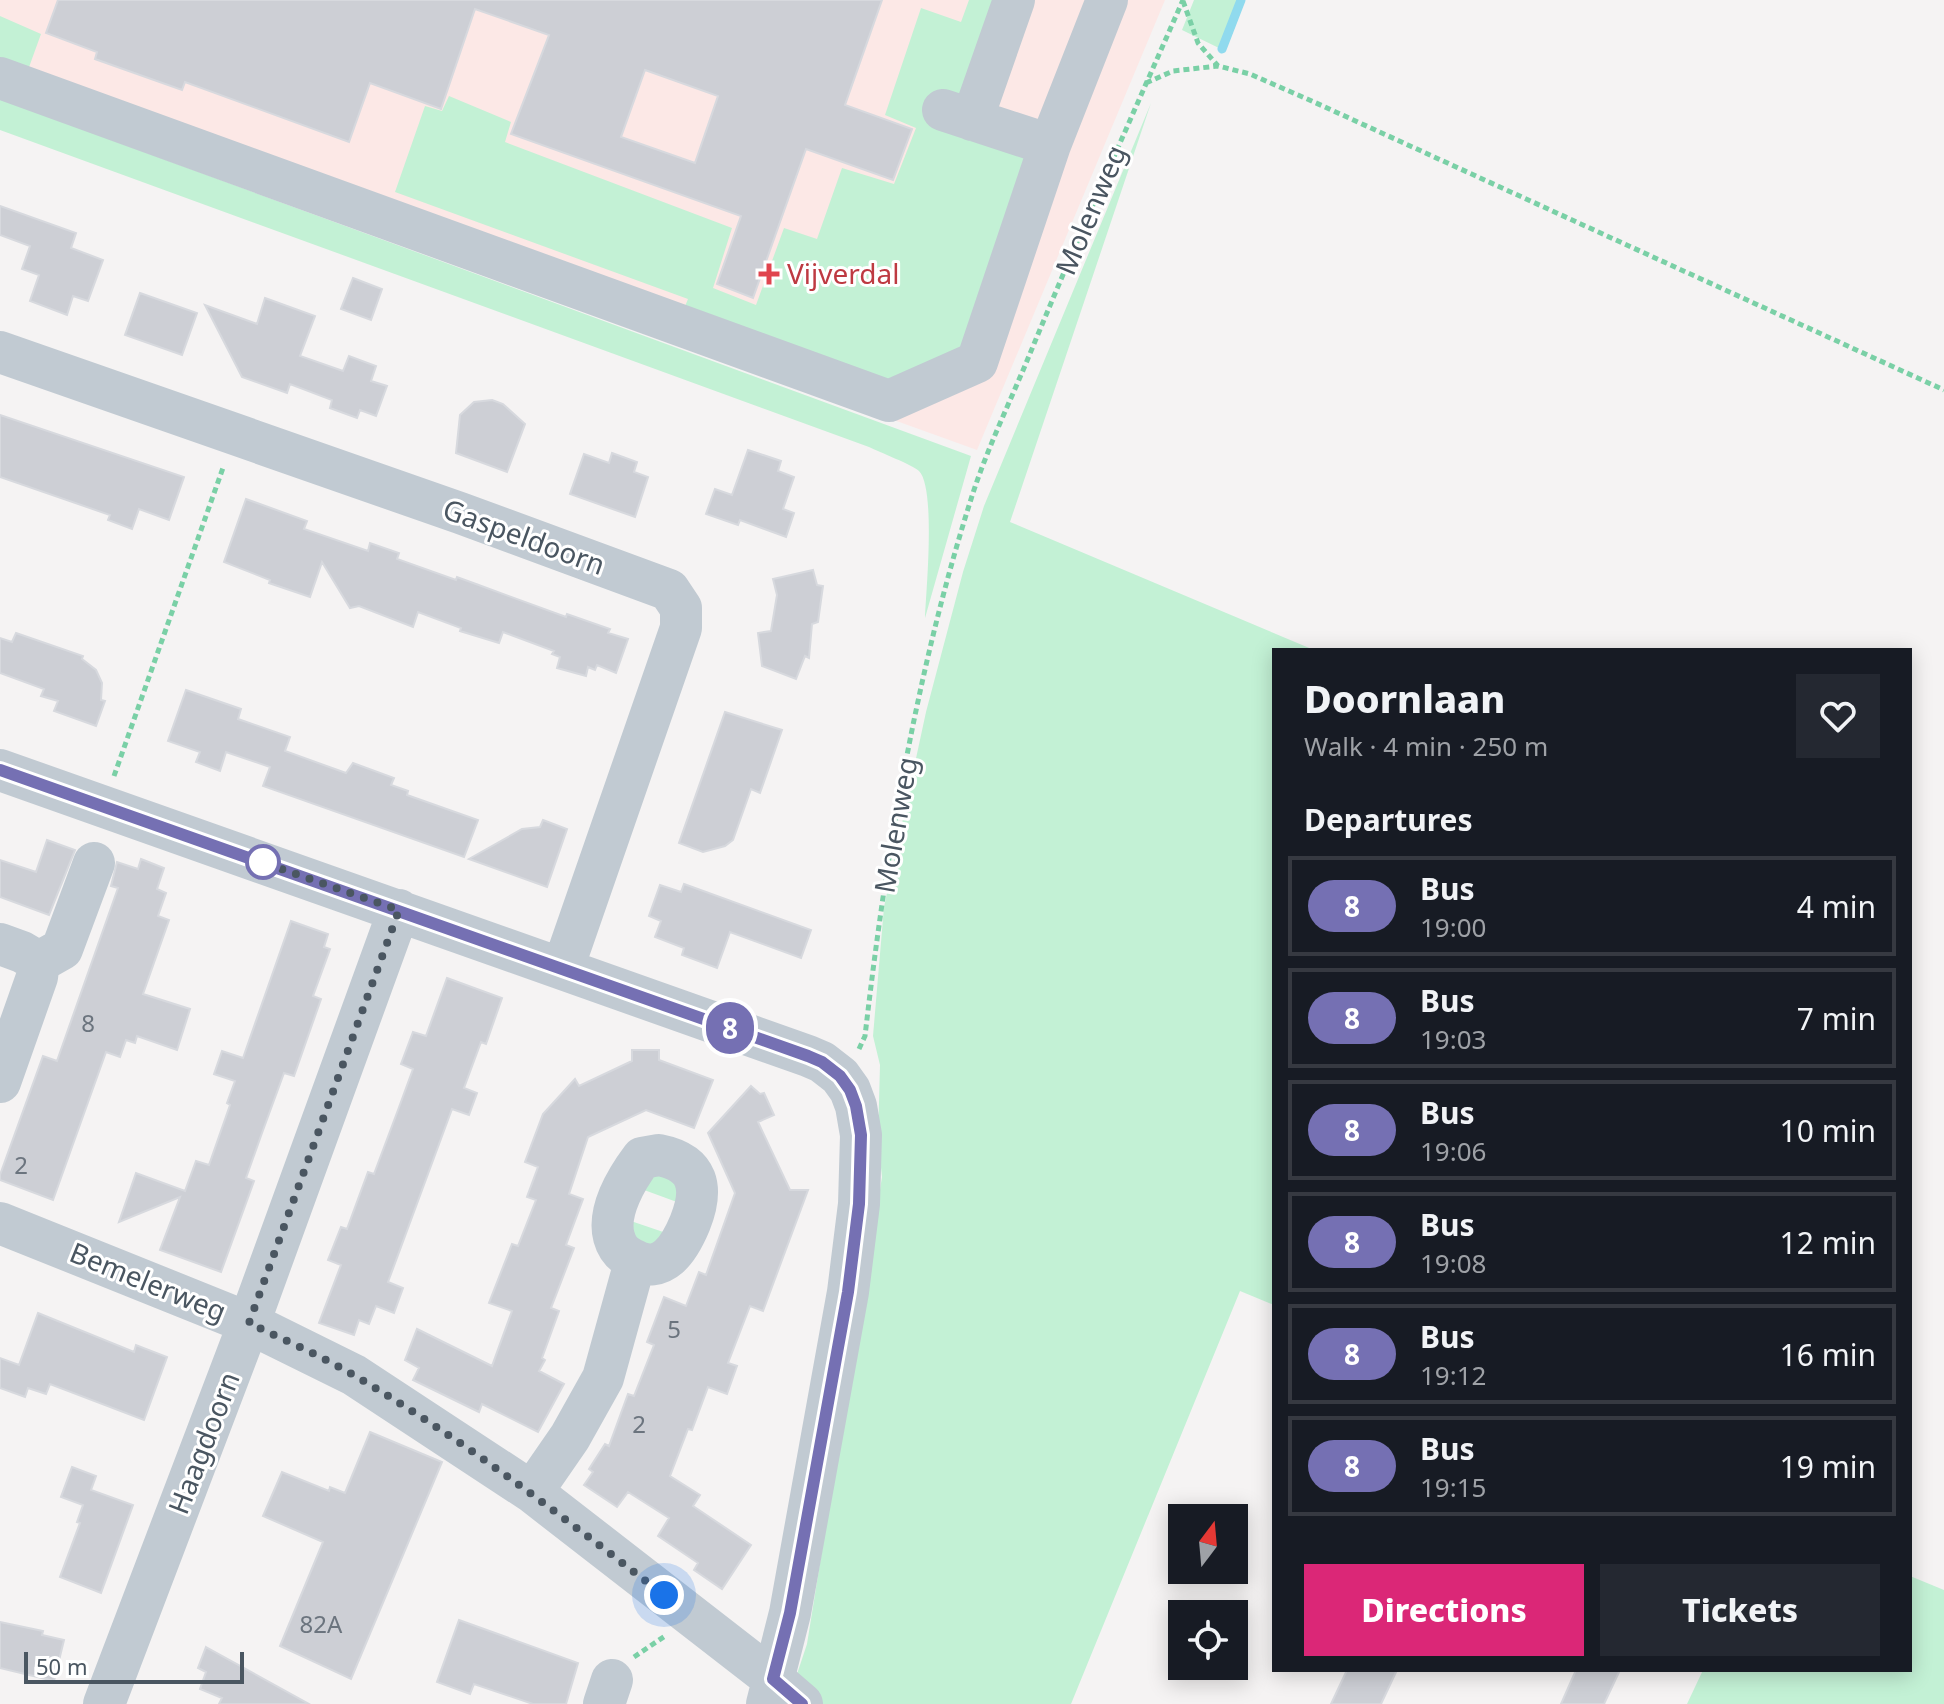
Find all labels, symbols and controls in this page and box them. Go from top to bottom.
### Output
street label: Molenweg [1046,139,1134,280]
place label: Vijverdal [787,254,899,292]
marker: Vijverdal [758,263,780,285]
street label: Gaspeldoorn [438,489,611,583]
text: Doornlaan [1304,672,1505,724]
button: heart [1796,674,1880,758]
text: Walk · 4 min · 250 m [1304,728,1548,764]
street label: Molenweg [864,754,926,896]
text: Departures [1304,799,1473,840]
unlabelled marker [246,845,280,879]
text: Bus [1420,868,1475,909]
text: 4 min [1797,886,1876,927]
text: 8 [1344,887,1360,925]
text: 19:00 [1420,909,1486,945]
text: Bus [1420,980,1475,1021]
text: 7 min [1797,998,1876,1039]
text: 8 [1344,999,1360,1037]
line badge: 8 [704,1002,756,1054]
house number: 8 [81,1006,95,1039]
text: 8 [722,1009,738,1047]
text: 19:03 [1420,1021,1486,1057]
text: Bus [1420,1092,1475,1133]
text: 10 min [1780,1110,1876,1151]
text: 8 [1344,1111,1360,1149]
text: 19:06 [1420,1133,1486,1169]
house number: 2 [14,1148,28,1181]
text: Bus [1420,1204,1475,1245]
text: 12 min [1780,1222,1876,1263]
text: 8 [1344,1223,1360,1261]
street label: Bemelerweg [64,1232,232,1330]
text: 19:08 [1420,1245,1486,1281]
house number: 5 [667,1312,681,1345]
text: Bus [1420,1316,1475,1357]
text: 16 min [1780,1334,1876,1375]
text: 8 [1344,1335,1360,1373]
text: 19:12 [1420,1357,1486,1393]
street label: Haagdoorn [159,1366,248,1519]
house number: 2 [632,1407,646,1440]
text: Bus [1420,1428,1475,1469]
text: 19 min [1780,1446,1876,1487]
text: 8 [1344,1447,1360,1485]
text: 19:15 [1420,1469,1486,1505]
north arrow [1168,1504,1248,1584]
map controls [1168,1504,1248,1680]
button: Directions [1304,1564,1584,1656]
button: Tickets [1600,1564,1880,1656]
your location [644,1575,684,1615]
button: locate [1168,1600,1248,1680]
house number: 82A [300,1607,343,1640]
scale bar [24,1648,244,1684]
text: 50 m [36,1651,87,1681]

